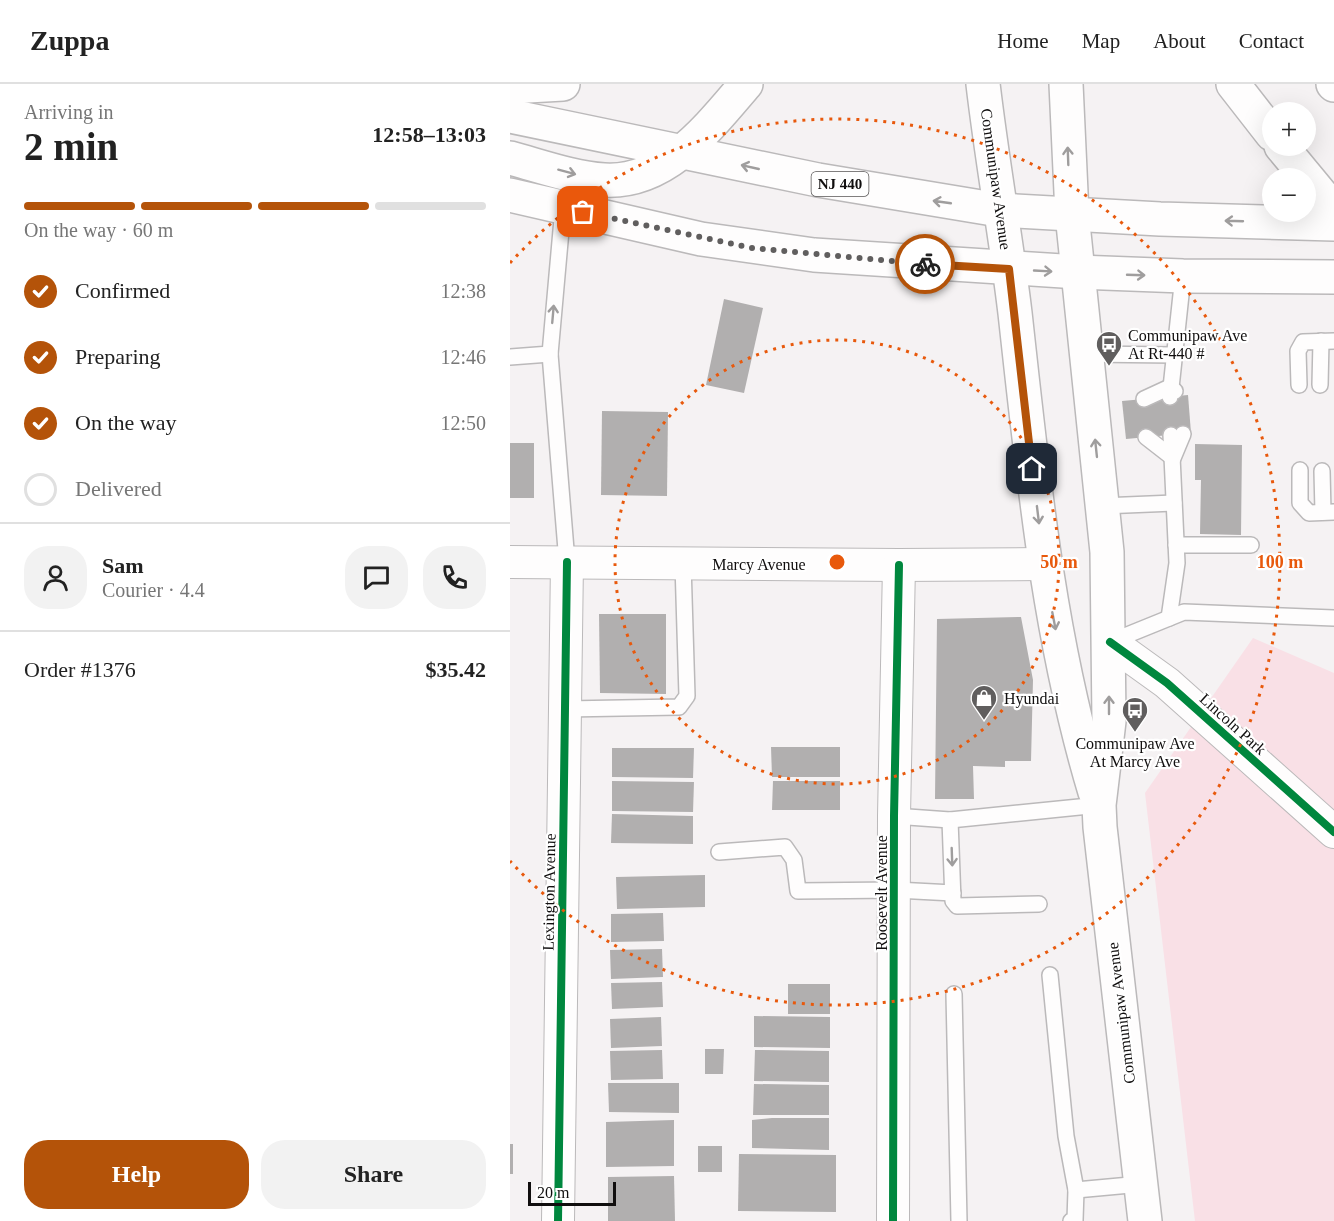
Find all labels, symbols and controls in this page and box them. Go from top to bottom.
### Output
text: Zuppa [30,25,109,56]
text: Home [997,29,1049,53]
text: Map [1082,29,1120,53]
text: About [1153,29,1206,53]
text: Contact [1239,29,1304,53]
text: Arriving in [24,101,113,123]
map controls [1262,102,1316,222]
button: + [1262,102,1316,156]
street label: Communipaw Avenue [977,107,1014,251]
text: 12:58–13:03 [372,122,486,147]
text: 2 min [24,125,118,168]
one-way arrow [1062,146,1074,166]
one-way arrow [741,160,760,172]
one-way arrow [557,167,576,179]
button: − [1262,168,1316,222]
road number: NJ 440 [812,172,868,196]
pin [557,186,608,237]
icon: bag [566,195,599,228]
one-way arrow [932,196,952,207]
one-way arrow [1224,215,1244,226]
text: On the way · 60 m [24,219,173,241]
courier [895,234,955,294]
icon: bike [909,248,942,281]
one-way arrow [1033,265,1053,276]
one-way arrow [1126,269,1146,280]
icon: check [24,275,57,308]
text: Confirmed [75,278,170,303]
text: 12:38 [440,280,486,302]
one-way arrow [548,305,559,325]
place label: Communipaw Ave At Rt-440 # [1128,327,1247,362]
bus stop icon: Communipaw Ave At Rt-440 # [1094,329,1124,367]
icon: check [24,341,57,374]
text: Preparing [75,344,161,369]
text: 12:46 [440,346,486,368]
icon: check [24,407,57,440]
text: On the way [75,410,176,435]
text: 12:50 [440,412,486,434]
one-way arrow [1090,438,1101,458]
pin [1006,443,1057,494]
icon: home [1015,452,1048,485]
text: Delivered [75,476,162,501]
one-way arrow [1032,505,1043,525]
button: person [24,546,87,609]
button: chat [345,546,408,609]
button: phone [423,546,486,609]
centre of rings [827,552,847,572]
text: 50 m [1040,552,1078,572]
text: 100 m [1257,552,1303,572]
text: Sam [102,553,144,578]
street label: Marcy Avenue [712,556,806,574]
text: Courier · 4.4 [102,579,205,601]
one-way arrow [1049,611,1060,631]
text: Order #1376 [24,657,136,682]
text: $35.42 [426,657,486,682]
shop icon: Hyundai [969,683,999,721]
place label: Hyundai [1004,690,1060,708]
street label: Lincoln Park [1196,690,1270,758]
bus stop icon: Communipaw Ave At Marcy Ave [1120,695,1150,733]
one-way arrow [1103,696,1115,716]
place label: Communipaw Ave At Marcy Ave [1075,735,1195,771]
street label: Lexington Avenue [539,833,560,951]
street label: Roosevelt Avenue [873,835,890,951]
one-way arrow [946,846,957,866]
street label: Communipaw Avenue [1104,941,1139,1085]
button: Help [24,1140,249,1209]
button: Share [261,1140,486,1209]
scale bar [528,1179,616,1206]
text: 20 m [537,1184,569,1201]

